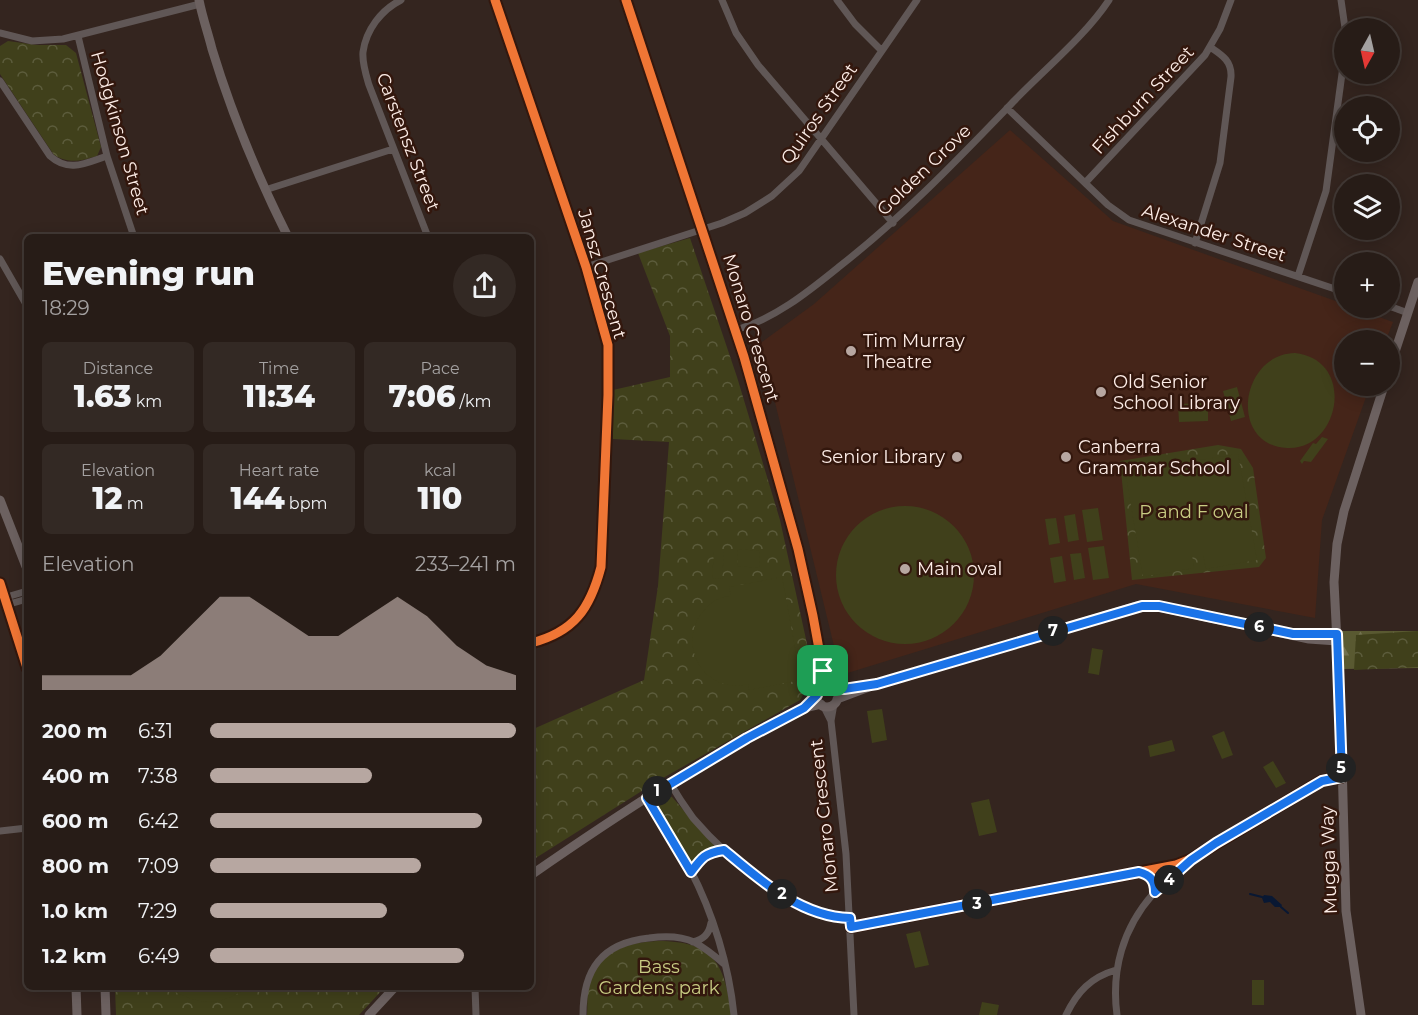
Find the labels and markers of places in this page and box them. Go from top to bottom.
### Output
place label: Tim Murray Theatre [863,330,965,373]
marker: Tim Murray Theatre [844,344,858,358]
place label: Old Senior School Library [1113,371,1240,414]
marker: Old Senior School Library [1094,385,1108,399]
place label: Canberra Grammar School [1078,436,1230,479]
place label: Senior Library [821,446,945,468]
marker: Senior Library [950,450,964,464]
marker: Canberra Grammar School [1059,450,1073,464]
place label: Main oval [917,558,1002,580]
marker: Main oval [898,562,912,576]
pin: 6 [1244,612,1274,642]
pin: 7 [1038,616,1068,646]
pin [797,645,848,696]
pin: 5 [1326,753,1356,783]
pin: 1 [642,776,672,806]
pin: 4 [1154,865,1184,895]
pin: 2 [767,879,797,909]
pin: 3 [962,889,992,919]

